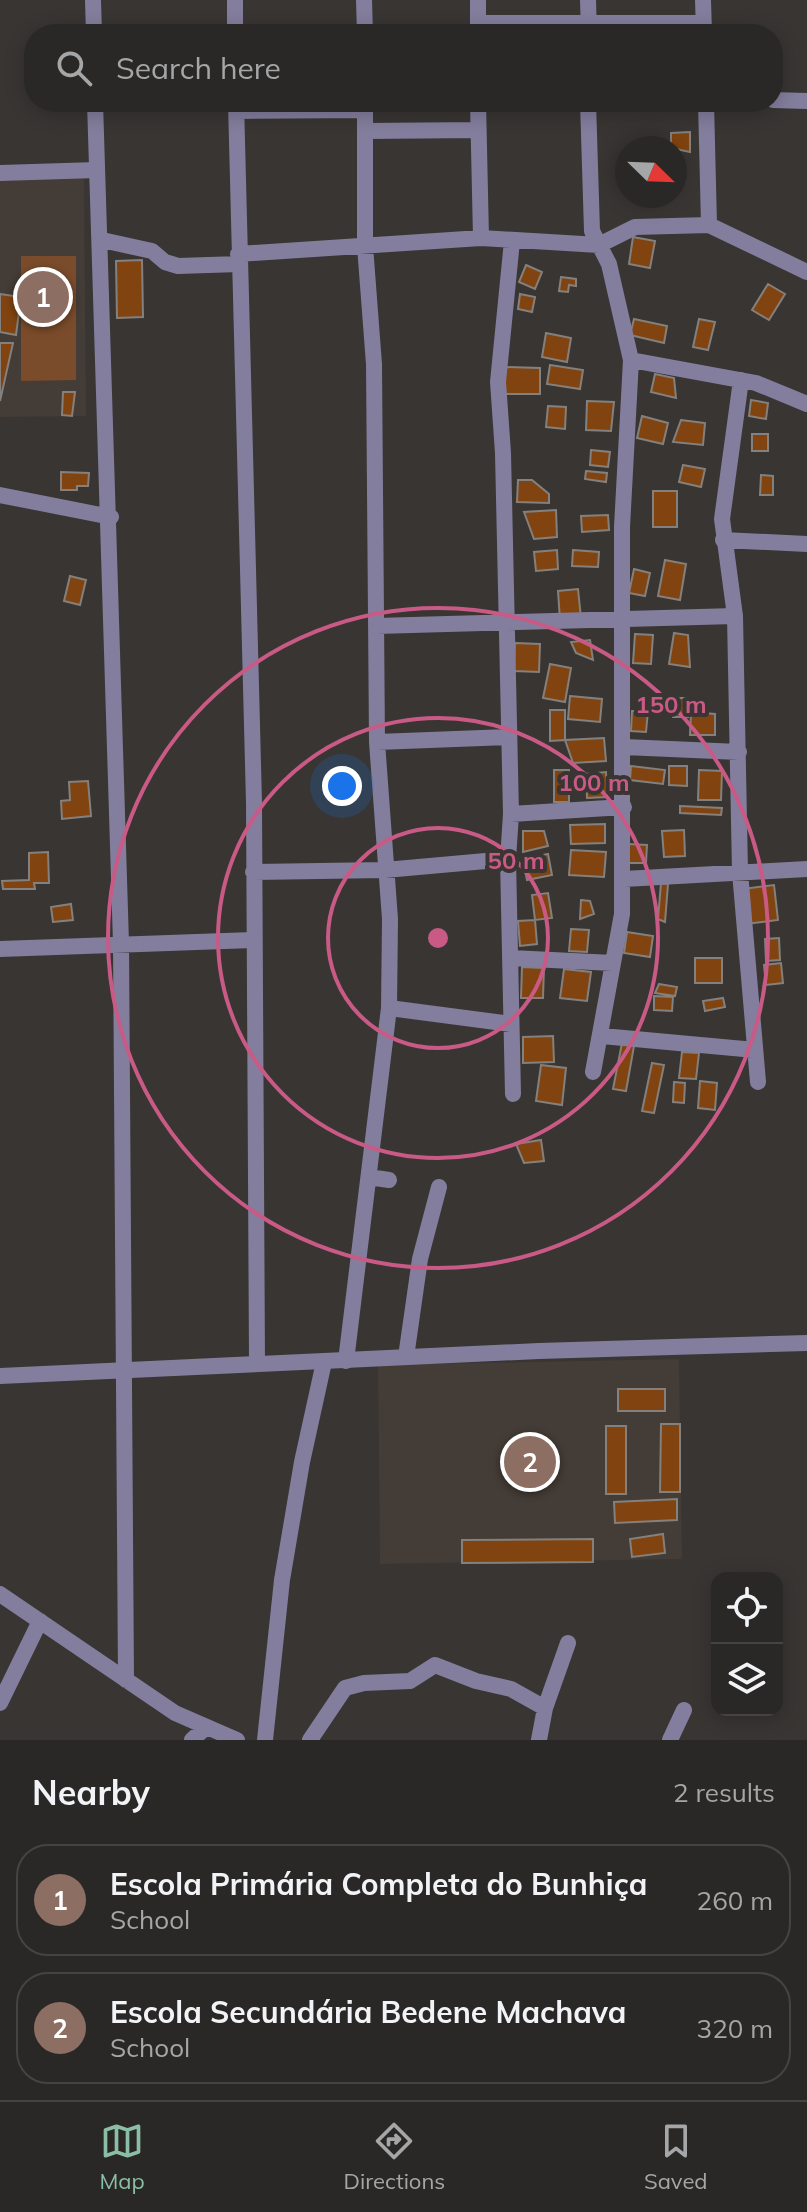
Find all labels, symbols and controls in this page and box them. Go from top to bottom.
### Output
search box [24,24,783,112]
icon: search [52,46,96,90]
text: Search here [116,49,281,87]
north arrow [615,136,687,208]
pin: 1 [17,267,69,327]
text: 150 m [635,689,707,719]
your location [322,766,362,806]
text: 100 m [558,767,630,797]
text: 50 m [488,845,544,875]
centre of rings [424,924,452,952]
pin: 2 [504,1432,556,1492]
map controls [711,1572,783,1716]
button: locate [711,1572,783,1644]
button: layers [711,1644,783,1716]
text: Nearby [32,1771,150,1814]
text: 2 results [673,1776,775,1809]
text: Escola Primária Completa do Bunhiça [110,1865,647,1903]
text: 1 [52,1884,68,1917]
text: 260 m [697,1884,773,1917]
text: School [110,1903,190,1936]
text: Escola Secundária Bedene Machava [110,1993,626,2031]
text: 2 [52,2012,68,2045]
text: 320 m [697,2012,773,2045]
text: School [110,2031,190,2064]
tab: Map [99,2119,145,2195]
tab: Directions [344,2119,445,2195]
tab: Saved [644,2119,708,2195]

